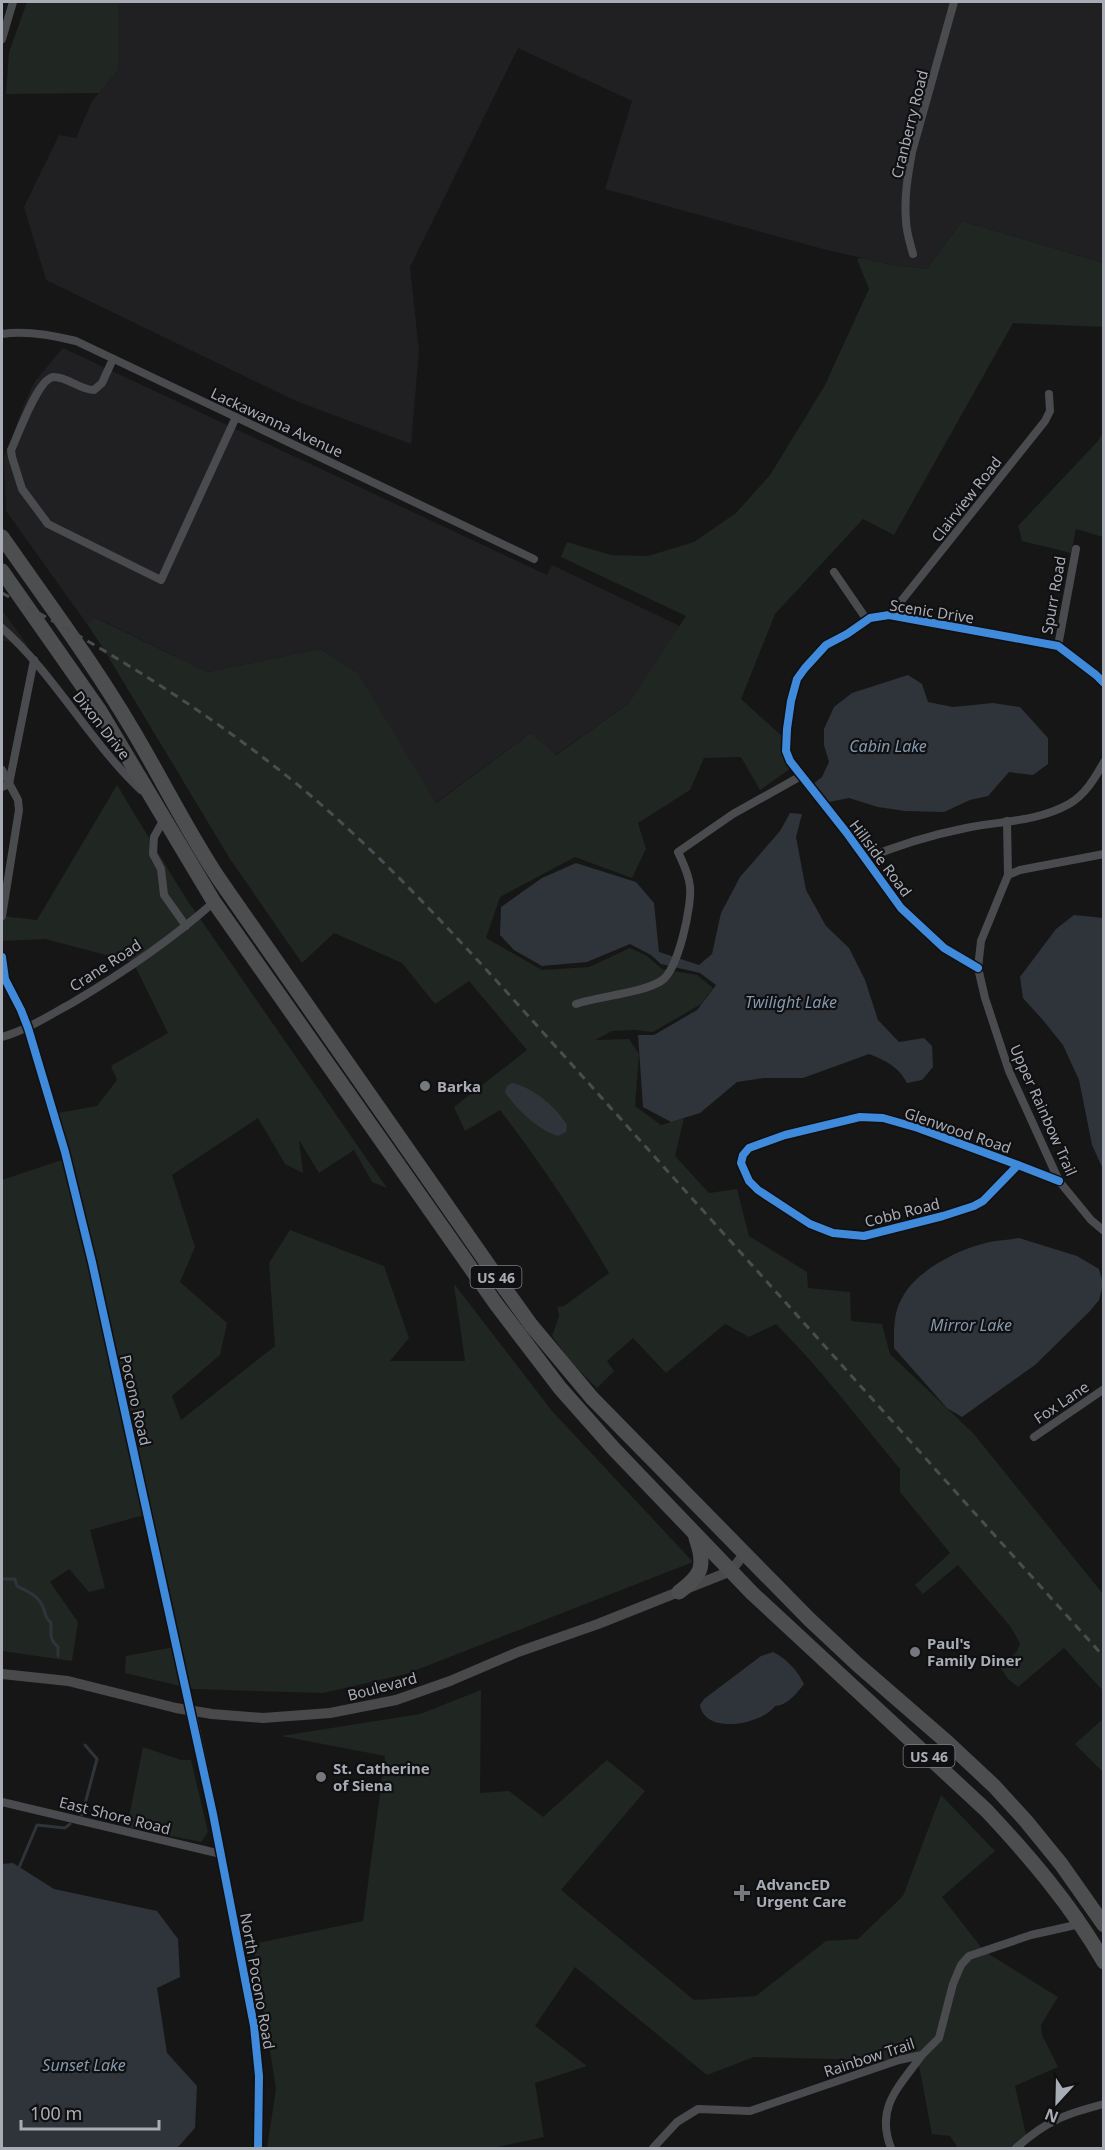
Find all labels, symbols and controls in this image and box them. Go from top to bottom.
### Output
street label: Cranberry Road [886,68,932,180]
street label: Lackawanna Avenue [208,383,346,461]
street label: Clairview Road [926,452,1006,546]
street label: Spurr Road [1036,554,1070,636]
street label: Scenic Drive [888,594,976,628]
street label: Dixon Drive [69,687,135,763]
water label: Cabin Lake [849,735,927,757]
street label: Hillside Road [846,815,916,901]
street label: Crane Road [65,934,145,996]
water label: Twilight Lake [745,991,837,1013]
street label: Upper Rainbow Trail [1006,1041,1082,1179]
place label: Barka [437,1076,481,1096]
marker: Barka [418,1079,432,1093]
street label: Glenwood Road [902,1102,1014,1158]
street label: Cobb Road [862,1193,942,1231]
road number: US 46 [470,1266,522,1288]
water label: Mirror Lake [930,1314,1012,1336]
street label: Pocono Road [116,1353,156,1447]
street label: Fox Lane [1030,1376,1092,1428]
place label: Paul's Family Diner [927,1633,1021,1670]
marker: Paul's Family Diner [908,1645,922,1659]
street label: Boulevard [345,1667,419,1705]
road number: US 46 [904,1745,954,1767]
place label: St. Catherine of Siena [333,1758,430,1795]
marker: St. Catherine of Siena [314,1770,328,1784]
street label: East Shore Road [57,1791,173,1839]
place label: AdvancED Urgent Care [756,1874,847,1911]
marker: AdvancED Urgent Care [733,1884,751,1902]
street label: North Pocono Road [236,1911,280,2051]
street label: Rainbow Trail [821,2033,917,2081]
water label: Sunset Lake [42,2054,126,2076]
north arrow [1027,2072,1087,2132]
scale bar [21,2093,159,2131]
text: 100 m [30,2101,82,2125]
text: N [1041,2103,1062,2129]

